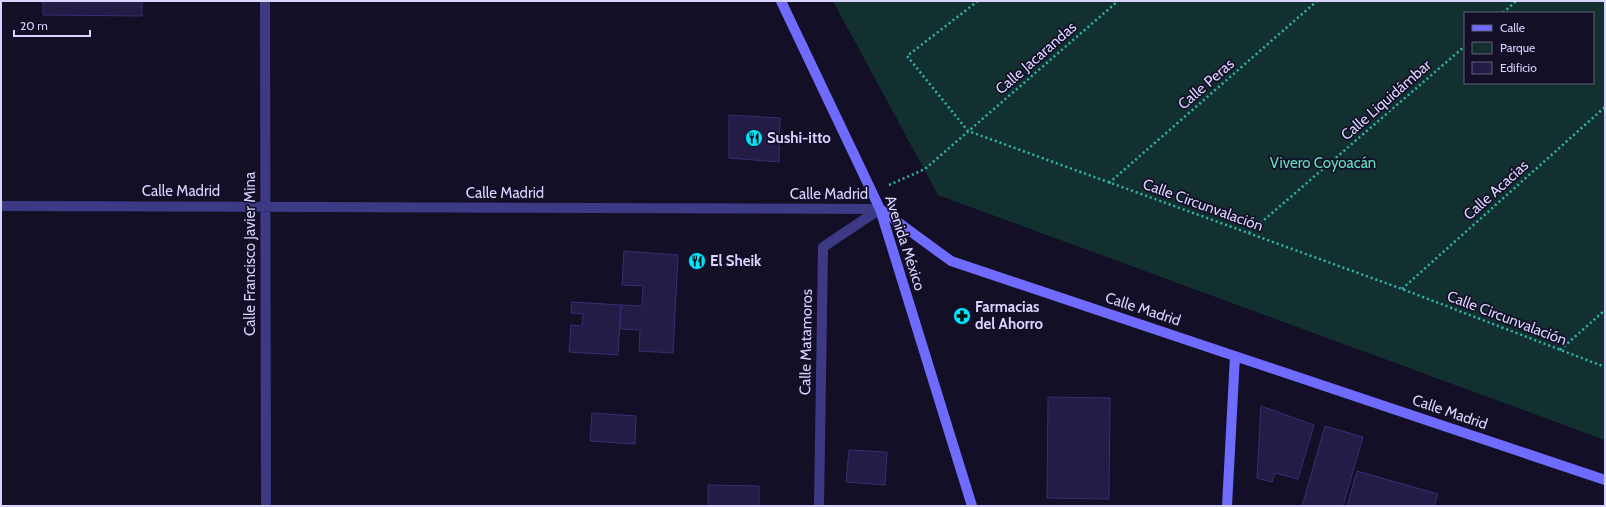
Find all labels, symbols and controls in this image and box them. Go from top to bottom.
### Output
scale bar [14,12,90,38]
legend [1464,12,1594,84]
text: 20 m [20,18,48,33]
street label: Calle Jacarandas [992,18,1080,98]
text: Calle [1500,20,1525,35]
text: Parque [1500,40,1535,55]
street label: Calle Peras [1174,55,1238,113]
street label: Calle Liquidámbar [1337,56,1435,144]
text: Edificio [1500,60,1537,75]
restaurant icon: Sushi-itto [744,128,764,148]
place label: Sushi-itto [767,129,831,147]
park label: Vivero Coyoacán [1270,154,1376,172]
street label: Calle Acacias [1460,156,1532,224]
street label: Calle Francisco Javier Mina [241,171,259,336]
street label: Calle Circunvalación [1140,175,1266,235]
street label: Calle Madrid [142,182,220,200]
street label: Calle Madrid [466,184,544,202]
street label: Calle Madrid [790,185,868,203]
street label: Avenida México [881,193,929,293]
restaurant icon: El Sheik [687,251,707,271]
place label: El Sheik [710,252,762,270]
street label: Calle Circunvalación [1445,287,1569,349]
street label: Calle Madrid [1103,288,1183,330]
street label: Calle Matamoros [796,289,816,395]
place label: Farmacias del Ahorro [975,298,1044,333]
pharmacy icon: Farmacias del Ahorro [952,306,972,326]
street label: Calle Madrid [1410,391,1490,433]

